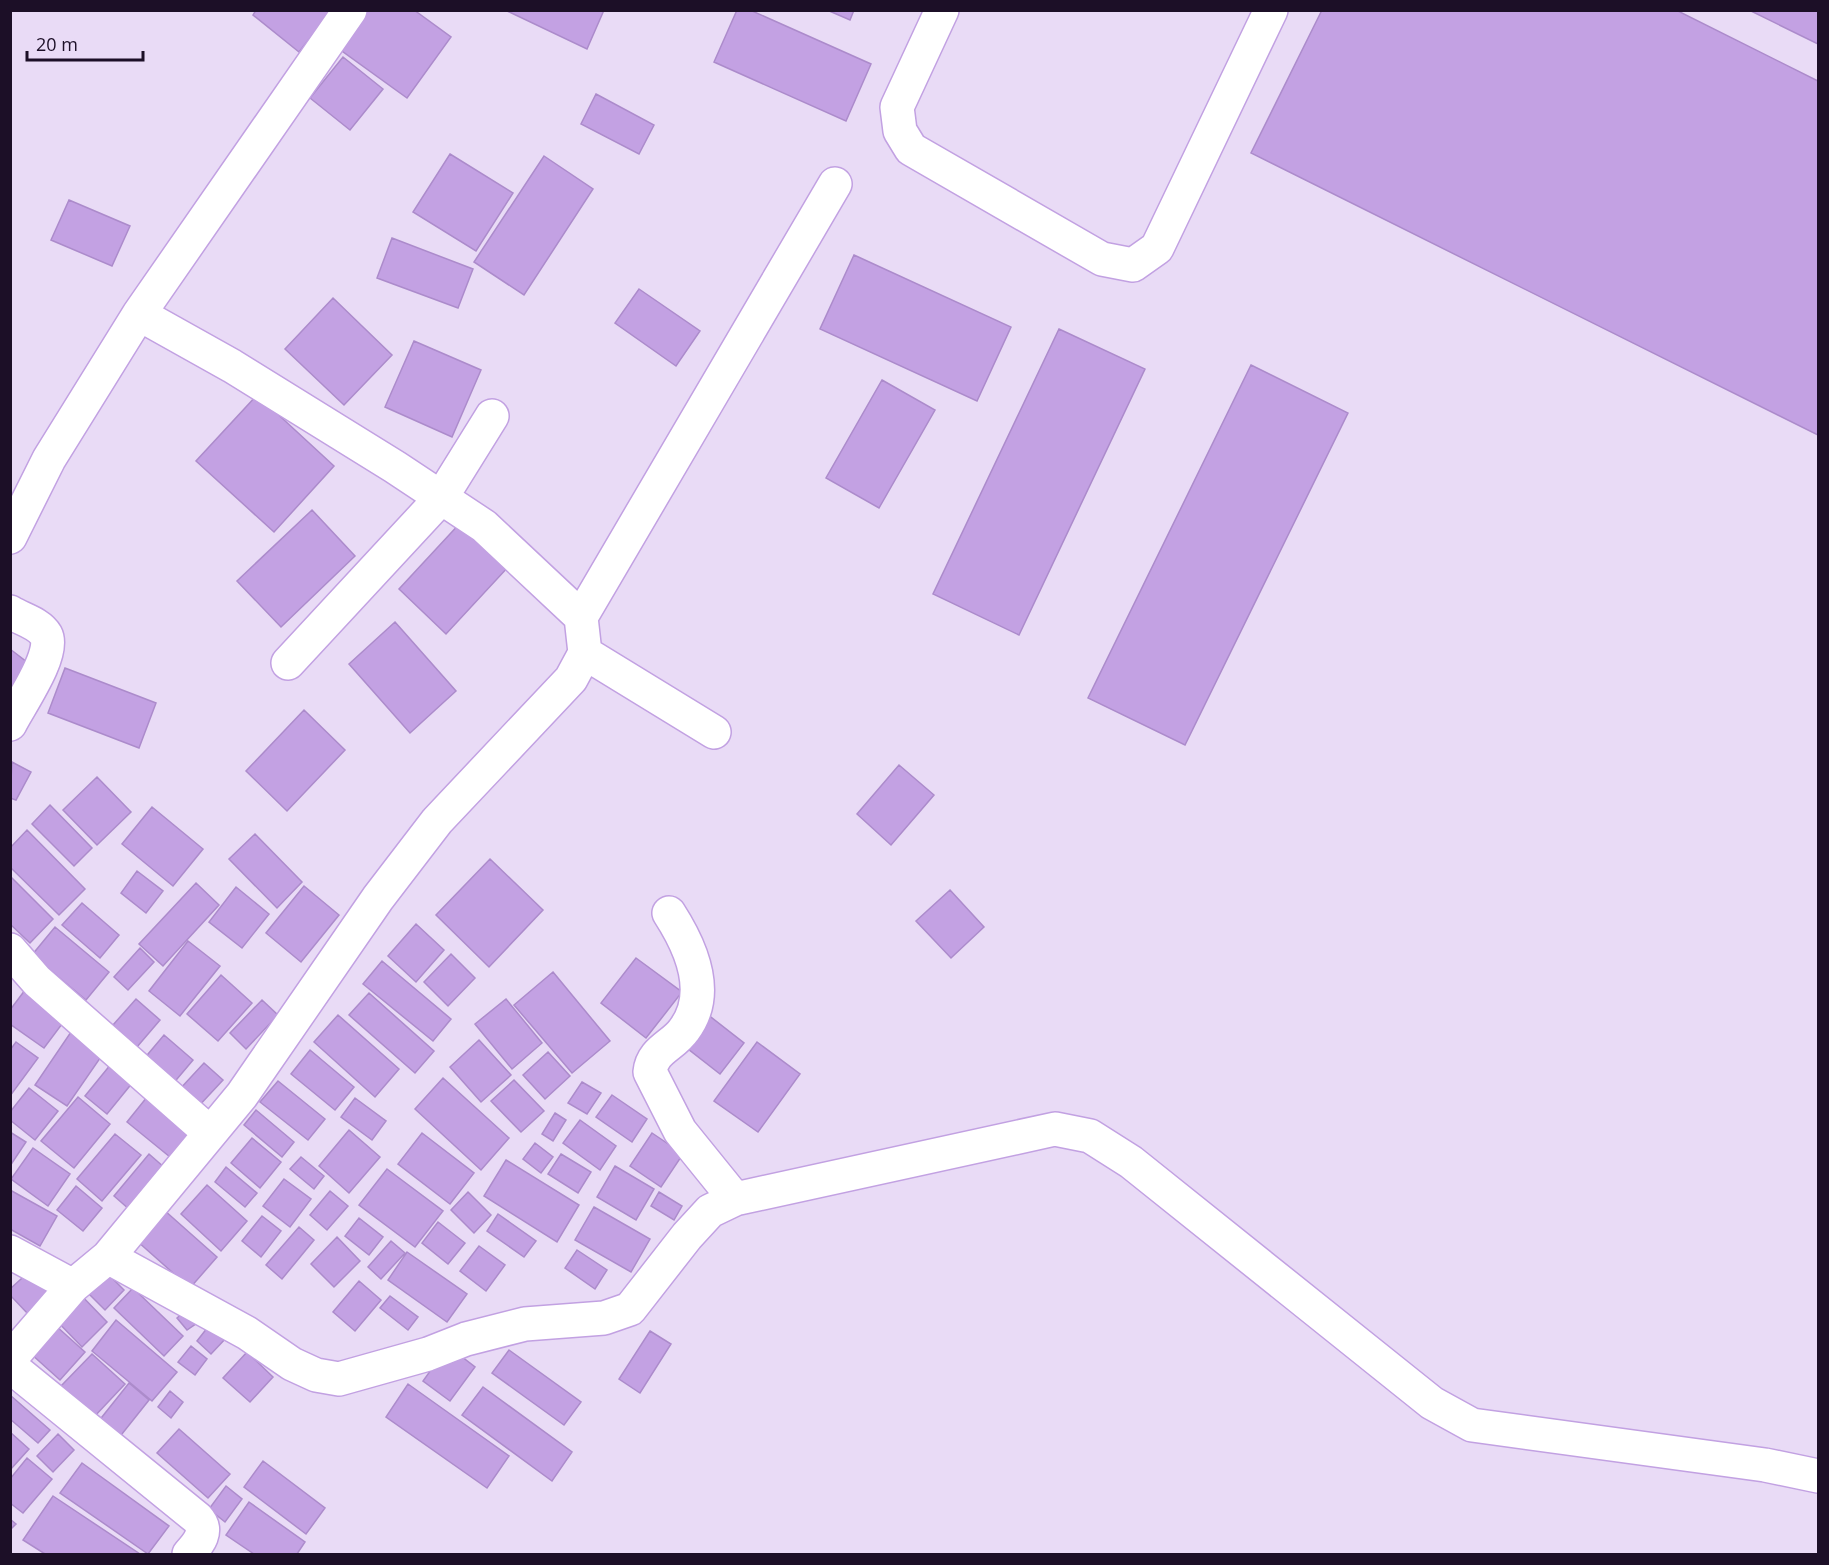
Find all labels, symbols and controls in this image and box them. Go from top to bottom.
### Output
scale bar [27,24,142,62]
text: 20 m [36,32,78,56]

